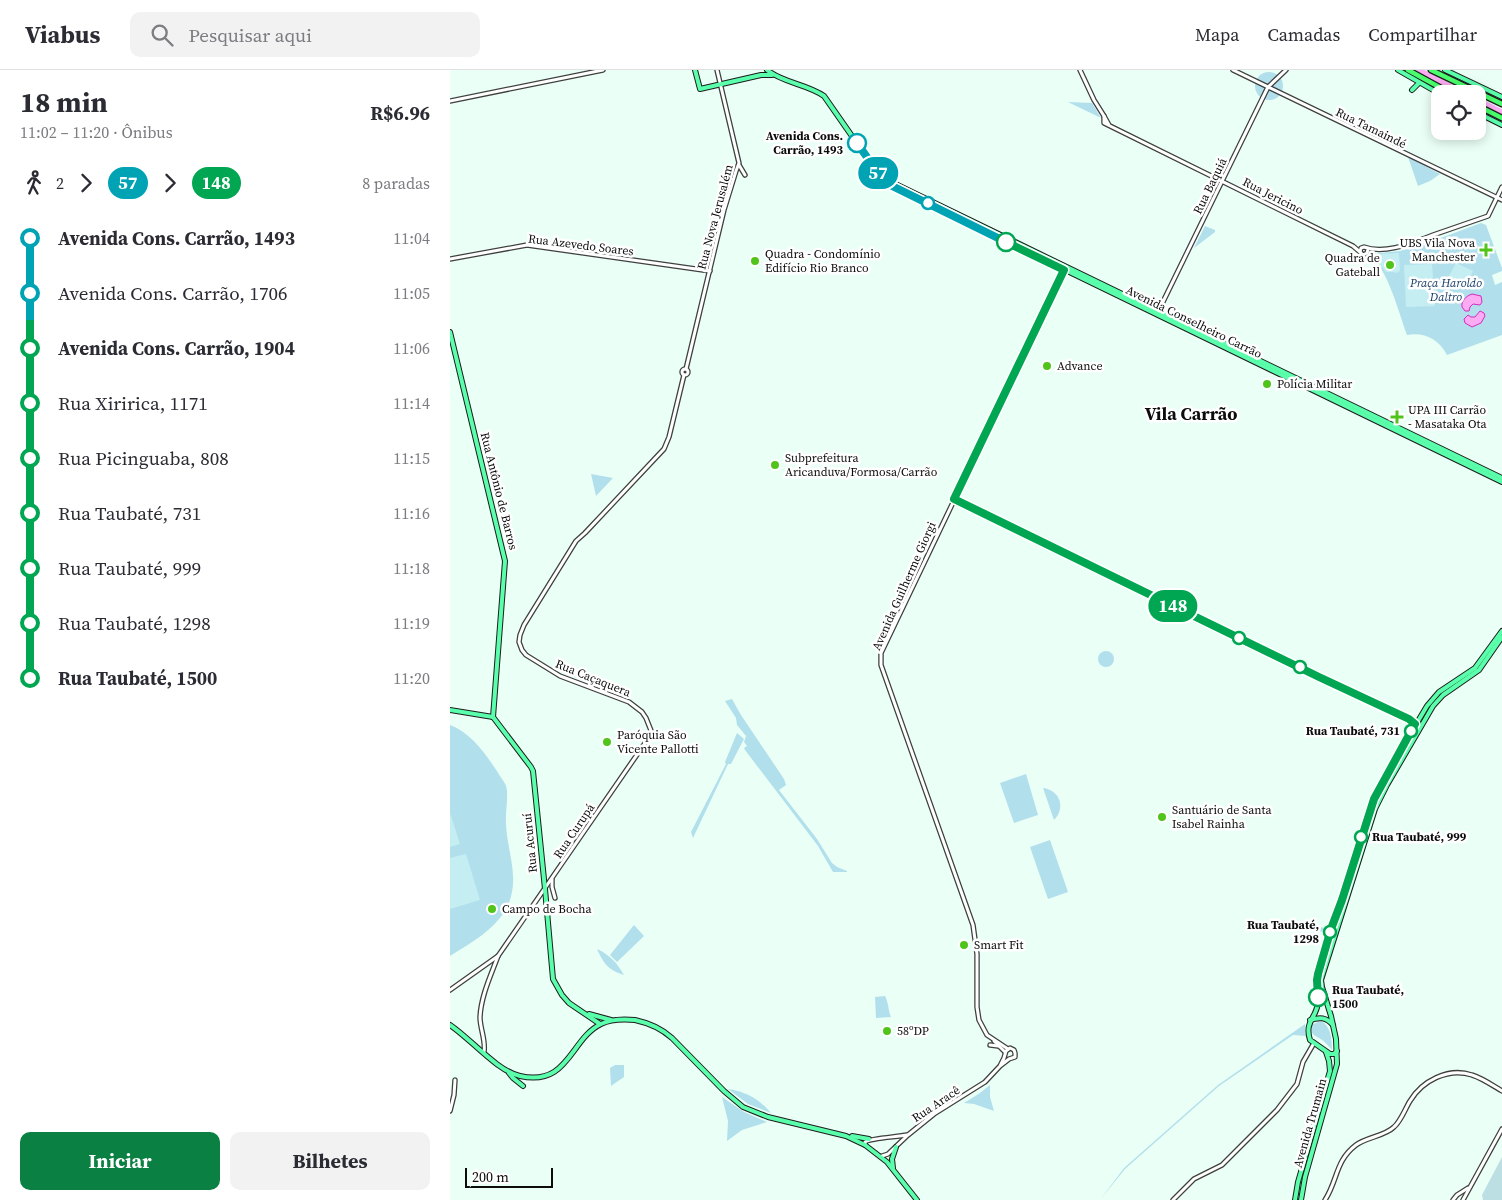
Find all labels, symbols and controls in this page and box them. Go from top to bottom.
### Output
search box [130,12,480,57]
text: Viabus [25,18,100,51]
icon: search [148,21,176,49]
text: Pesquisar aqui [188,22,312,48]
text: Mapa [1195,22,1239,47]
text: Camadas [1267,22,1340,47]
text: Compartilhar [1368,22,1477,47]
text: 18 min [20,83,108,121]
map controls [1431,85,1486,140]
button: locate [1431,85,1486,140]
text: R$6.96 [370,100,430,126]
street label: Rua Tamaindé [1333,104,1409,152]
text: 11:02 – 11:20 · Ônibus [20,121,173,143]
place label: Avenida Cons. Carrão, 1493 [766,128,843,158]
marker: Avenida Cons. Carrão, 1493 [847,133,867,153]
street label: Rua Baquiá [1190,154,1231,217]
line badge: 57 [856,157,900,189]
text: 57 [868,160,888,185]
street label: Rua Nova Jerusalém [693,163,737,271]
icon: walk [20,169,48,197]
icon: forward [72,169,100,197]
icon: forward [156,169,184,197]
text: 57 [118,170,138,195]
text: 148 [202,170,231,195]
text: 2 [56,172,64,194]
text: 8 paradas [362,172,430,194]
street label: Rua Jericino [1240,174,1306,218]
unlabelled marker [921,196,935,210]
text: Avenida Cons. Carrão, 1493 [58,225,295,251]
text: 11:04 [393,227,430,249]
street label: Rua Azevedo Soares [527,231,635,259]
unlabelled marker [996,232,1016,252]
place label: UBS Vila Nova Manchester [1399,235,1476,265]
marker: UBS Vila Nova Manchester [1479,243,1493,257]
place label: Quadra - Condomínio Edifício Rio Branco [765,246,881,276]
place label: Quadra de Gateball [1325,250,1380,280]
marker: Quadra - Condomínio Edifício Rio Branco [749,255,761,267]
marker: Quadra de Gateball [1384,259,1396,271]
park label: Praça Haroldo Daltro [1409,275,1482,305]
text: Avenida Cons. Carrão, 1706 [58,280,287,306]
text: 11:05 [393,282,430,304]
street label: Avenida Conselheiro Carrão [1123,282,1265,362]
text: Avenida Cons. Carrão, 1904 [58,335,295,361]
text: 11:06 [393,337,430,359]
place label: Advance [1057,358,1103,374]
marker: Advance [1041,360,1053,372]
place label: Polícia Militar [1277,376,1352,392]
marker: Polícia Militar [1261,378,1273,390]
text: Rua Xiririca, 1171 [58,390,208,416]
text: 11:14 [393,392,430,414]
district label: Vila Carrão [1145,401,1237,426]
place label: UPA III Carrão - Masataka Ota [1408,402,1487,432]
marker: UPA III Carrão - Masataka Ota [1390,410,1404,424]
street label: Rua Antônio de Barros [477,431,521,551]
text: Rua Picinguaba, 808 [58,445,229,471]
text: 11:15 [393,447,430,469]
place label: Subprefeitura Aricanduva/Formosa/Carrão [785,450,938,480]
marker: Subprefeitura Aricanduva/Formosa/Carrão [769,459,781,471]
text: Rua Taubaté, 731 [58,500,201,526]
text: 11:16 [393,502,430,524]
street label: Avenida Guilherme Giorgi [868,519,940,653]
text: Rua Taubaté, 999 [58,555,201,581]
text: 11:18 [393,557,430,579]
line badge: 148 [1144,590,1202,622]
text: 148 [1158,593,1188,618]
text: Rua Taubaté, 1298 [58,610,211,636]
text: 11:19 [393,612,430,634]
unlabelled marker [1232,631,1246,645]
street label: Rua Caçaquera [553,656,634,701]
unlabelled marker [1293,660,1307,674]
text: Rua Taubaté, 1500 [58,665,217,691]
text: 11:20 [393,667,430,689]
place label: Rua Taubaté, 731 [1306,723,1400,739]
marker: Rua Taubaté, 731 [1404,724,1418,738]
place label: Paróquia São Vicente Pallotti [617,727,699,757]
marker: Paróquia São Vicente Pallotti [601,736,613,748]
street label: Rua Curupá [550,800,599,862]
place label: Santuário de Santa Isabel Rainha [1172,802,1272,832]
marker: Santuário de Santa Isabel Rainha [1156,811,1168,823]
street label: Rua Acuruí [519,812,541,874]
place label: Rua Taubaté, 999 [1372,829,1467,845]
marker: Rua Taubaté, 999 [1354,830,1368,844]
place label: Campo de Bocha [502,901,592,917]
marker: Campo de Bocha [486,903,498,915]
place label: Rua Taubaté, 1298 [1247,917,1319,947]
marker: Rua Taubaté, 1298 [1323,925,1337,939]
place label: Smart Fit [974,937,1023,953]
marker: Smart Fit [958,939,970,951]
place label: Rua Taubaté, 1500 [1332,982,1404,1012]
marker: Rua Taubaté, 1500 [1308,987,1328,1007]
place label: 58ºDP [897,1023,929,1039]
marker: 58ºDP [881,1025,893,1037]
street label: Avenida Trumain [1290,1077,1330,1169]
street label: Rua Aracê [909,1082,963,1126]
button: Iniciar [20,1132,220,1190]
button: Bilhetes [230,1132,430,1190]
scale bar [465,1165,552,1188]
text: 200 m [472,1167,509,1187]

